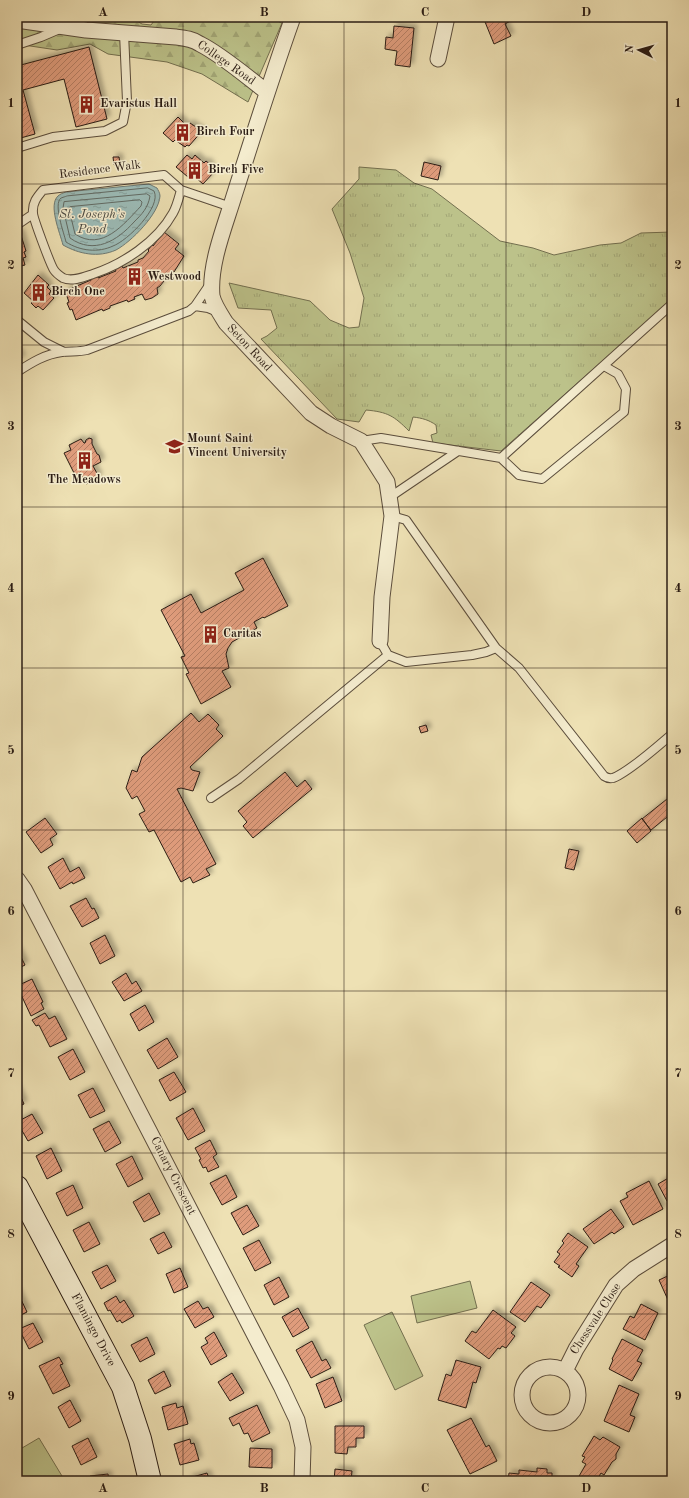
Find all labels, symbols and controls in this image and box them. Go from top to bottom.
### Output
text: A [98,6,108,19]
text: B [259,6,269,19]
text: C [421,6,429,19]
text: D [581,6,591,19]
north arrow [619,30,659,70]
street label: College Road [195,39,257,87]
text: N [625,44,637,54]
building icon: Evaristus Hall [77,94,97,114]
text: 1 [7,97,15,110]
text: 1 [674,97,682,110]
place label: Evaristus Hall [100,98,177,110]
building icon: Birch Four [173,122,193,142]
place label: Birch Four [196,126,254,138]
street label: Residence Walk [58,159,142,181]
building icon: Birch Five [185,160,205,180]
place label: Birch Five [208,164,264,176]
water label: St. Joseph’s Pond [59,208,126,236]
text: 2 [7,259,15,272]
text: 2 [674,259,682,272]
building icon: Westwood [124,267,144,287]
place label: Westwood [147,271,202,283]
building icon: Birch One [28,282,48,302]
place label: Birch One [51,286,105,298]
street label: Seton Road [224,322,274,374]
text: 3 [7,420,15,433]
text: 3 [674,420,682,433]
place label: Mount Saint Vincent University [187,433,287,459]
school or university icon: Mount Saint Vincent University [164,436,184,456]
building icon: The Meadows [74,451,94,471]
place label: The Meadows [47,474,121,486]
text: 4 [7,582,15,595]
text: 4 [674,582,682,595]
building icon: Caritas [200,624,220,644]
place label: Caritas [223,628,261,640]
text: 5 [7,744,15,757]
text: 5 [674,744,682,757]
text: 6 [7,905,15,918]
text: 6 [674,905,682,918]
text: 7 [7,1067,15,1080]
text: 7 [674,1067,682,1080]
street label: Canary Crescent [148,1135,198,1217]
text: 8 [7,1228,15,1241]
text: 8 [674,1228,682,1241]
street label: Chessvale Close [569,1281,624,1357]
street label: Flamingo Drive [69,1291,118,1369]
text: 9 [7,1390,15,1403]
text: 9 [674,1390,682,1403]
text: A [98,1482,108,1495]
text: B [259,1482,269,1495]
text: C [421,1482,429,1495]
text: D [581,1482,591,1495]

